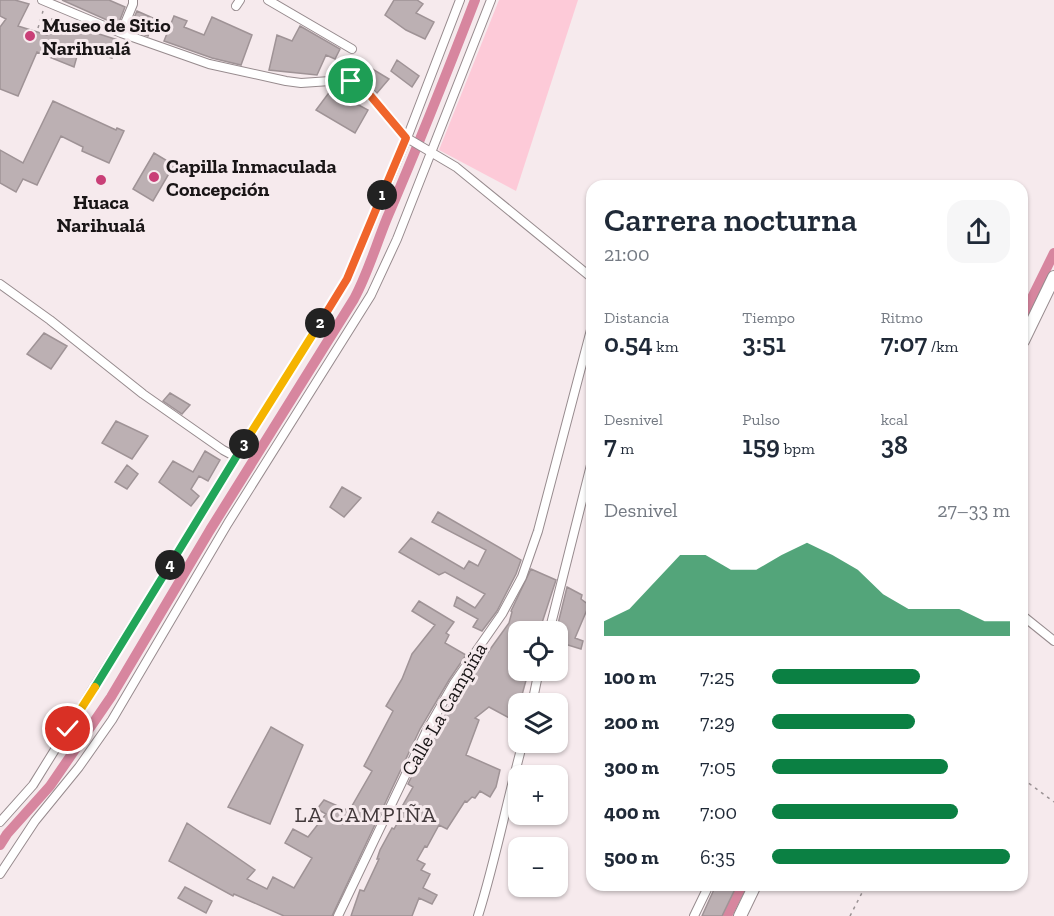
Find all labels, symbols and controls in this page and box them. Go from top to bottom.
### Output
place label: Museo de Sitio Narihualá [42,13,171,60]
marker: Museo de Sitio Narihualá [23,29,37,43]
pin [325,55,376,106]
icon: arrive [334,64,367,97]
place label: Capilla Inmaculada Concepción [166,154,337,201]
marker: Capilla Inmaculada Concepción [147,170,161,184]
marker: Huaca Narihualá [94,173,108,187]
pin: 1 [367,180,397,210]
text: 1 [379,185,385,204]
place label: Huaca Narihualá [57,190,145,237]
text: Carrera nocturna [604,200,857,239]
button: share [947,200,1010,263]
text: 21:00 [604,242,650,266]
pin: 2 [305,308,335,338]
text: Distancia [604,308,669,327]
text: Tiempo [742,308,795,327]
text: Ritmo [881,308,923,327]
text: 2 [316,313,324,332]
text: 0.54 [604,327,653,359]
text: 3:51 [742,327,786,359]
text: 7:07 [881,327,927,359]
text: km [653,337,679,356]
text: /km [927,337,958,356]
text: Desnivel [604,410,663,429]
text: Pulso [742,410,780,429]
text: kcal [881,410,908,429]
pin: 3 [229,429,259,459]
text: 7 [604,429,617,461]
text: 159 [742,429,780,461]
text: 38 [881,429,908,461]
text: 3 [240,434,248,453]
text: m [617,439,634,458]
text: bpm [780,439,815,458]
text: Desnivel [604,498,678,522]
text: 27–33 m [937,498,1010,522]
pin: 4 [155,550,185,580]
text: 4 [165,555,175,574]
map controls [508,621,568,897]
button: locate [508,621,568,681]
street label: Calle La Campiña [396,638,492,780]
text: 100 m [604,665,656,689]
text: 7:25 [700,665,734,689]
button: layers [508,693,568,753]
pin [42,703,93,754]
text: 200 m [604,710,659,734]
text: 7:29 [700,710,735,734]
icon: check [51,712,84,745]
text: 300 m [604,755,659,779]
text: 7:05 [700,755,736,779]
button: + [508,765,568,825]
text: 400 m [604,800,660,824]
text: 7:00 [700,800,737,824]
district label: LA CAMPIÑA [295,801,438,828]
button: − [508,837,568,897]
text: 500 m [604,845,659,869]
text: 6:35 [700,845,735,869]

